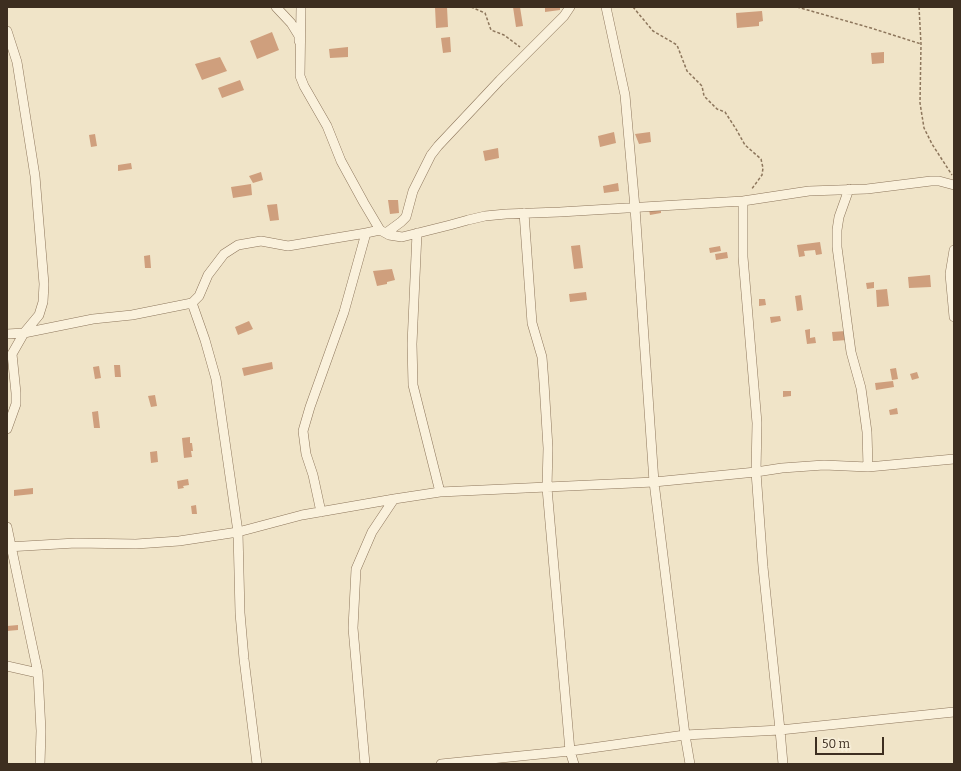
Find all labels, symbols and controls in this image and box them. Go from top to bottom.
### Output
scale bar [817,729,886,755]
text: 50 m [822,737,850,751]

